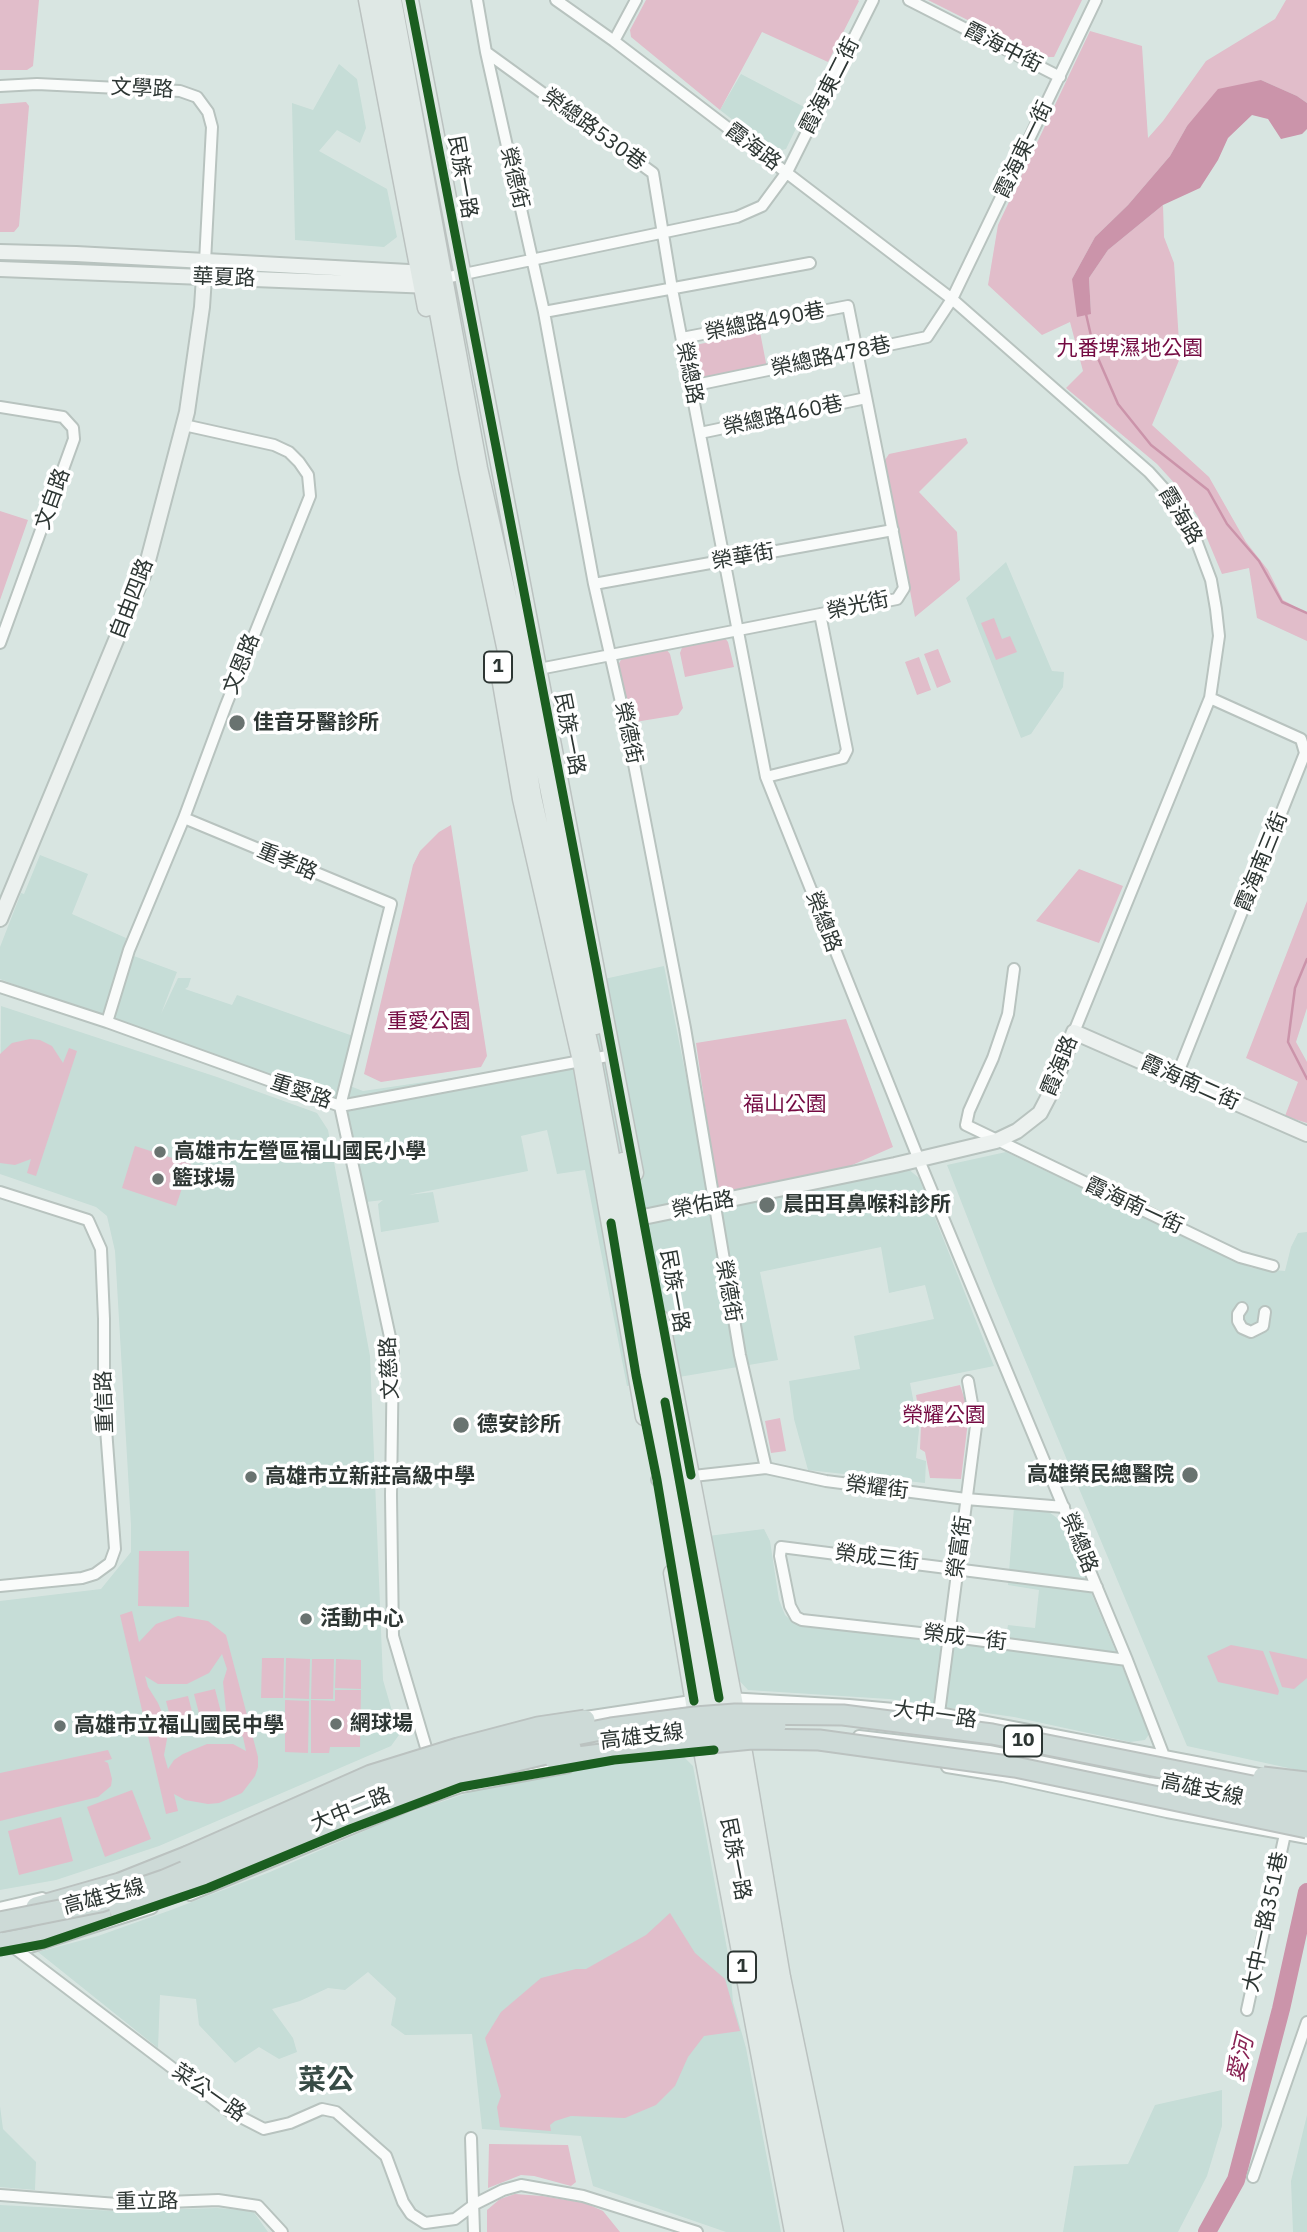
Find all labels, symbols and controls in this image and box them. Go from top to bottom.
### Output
street label: 霞海中街 [960,18,1046,78]
street label: 霞海東二街 [795,34,865,138]
street label: 文學路 [110,75,174,103]
street label: 榮總路530巷 [537,84,651,176]
street label: 霞海東一街 [990,97,1058,203]
street label: 霞海路 [720,118,786,176]
street label: 民族一路 [442,133,482,221]
street label: 榮德街 [495,144,533,212]
street label: 華夏路 [192,264,256,292]
street label: 榮總路490巷 [703,298,827,346]
street label: 榮總路478巷 [769,332,893,382]
park label: 九番埤濕地公園 [1057,336,1203,362]
street label: 榮總路 [671,340,707,406]
street label: 榮總路460巷 [721,391,845,441]
street label: 文自路 [30,465,76,533]
street label: 霞海路 [1153,483,1207,549]
street label: 榮華街 [710,539,776,575]
street label: 自由四路 [105,555,159,643]
street label: 榮光街 [825,587,891,625]
street label: 文恩路 [219,630,265,698]
road number: 1 [484,652,512,682]
street label: 民族一路 [549,690,589,778]
street label: 榮德街 [609,700,647,766]
place label: 佳音牙醫診所 [253,710,379,736]
marker: 佳音牙醫診所 [227,713,247,733]
street label: 霞海南三街 [1231,809,1293,915]
street label: 重孝路 [253,838,321,886]
street label: 榮總路 [800,888,846,956]
park label: 重愛公園 [387,1009,471,1035]
street label: 霞海路 [1037,1032,1083,1100]
street label: 霞海南二街 [1137,1050,1243,1116]
street label: 重愛路 [267,1070,335,1114]
park label: 福山公園 [743,1092,827,1118]
place label: 高雄市左營區福山國民小學 [174,1139,426,1165]
marker: 高雄市左營區福山國民小學 [152,1144,168,1160]
place label: 籃球場 [172,1166,235,1192]
marker: 籃球場 [150,1171,166,1187]
street label: 霞海南一街 [1081,1172,1187,1240]
street label: 榮佑路 [670,1187,736,1223]
place label: 晨田耳鼻喉科診所 [783,1192,951,1218]
marker: 晨田耳鼻喉科診所 [757,1195,777,1215]
street label: 民族一路 [654,1247,694,1335]
street label: 榮德街 [710,1258,746,1324]
street label: 文慈路 [376,1336,404,1400]
street label: 重信路 [91,1370,119,1434]
park label: 榮耀公園 [902,1403,986,1429]
place label: 德安診所 [477,1412,561,1438]
marker: 德安診所 [451,1415,471,1435]
place label: 高雄榮民總醫院 [1027,1462,1174,1488]
place label: 高雄市立新莊高級中學 [265,1464,475,1490]
marker: 高雄榮民總醫院 [1180,1465,1200,1485]
marker: 高雄市立新莊高級中學 [243,1469,259,1485]
street label: 榮耀街 [844,1472,910,1504]
street label: 榮總路 [1056,1509,1102,1577]
street label: 榮富街 [943,1514,977,1580]
street label: 榮成三街 [834,1540,920,1576]
place label: 活動中心 [320,1606,404,1632]
marker: 活動中心 [298,1611,314,1627]
street label: 榮成一街 [922,1620,1008,1656]
street label: 大中一路 [892,1697,978,1733]
place label: 網球場 [350,1711,413,1737]
place label: 高雄市立福山國民中學 [74,1713,284,1739]
marker: 網球場 [328,1716,344,1732]
marker: 高雄市立福山國民中學 [52,1718,68,1734]
street label: 高雄支線 [599,1719,685,1755]
road number: 10 [1004,1726,1042,1756]
street label: 高雄支線 [1158,1769,1246,1811]
street label: 大中二路 [307,1783,395,1837]
street label: 民族一路 [715,1815,755,1903]
street label: 大中一路351巷 [1239,1850,1293,1994]
street label: 高雄支線 [60,1874,148,1920]
road number: 1 [728,1952,756,1982]
water label: 愛河 [1222,2033,1260,2085]
street label: 菜公一路 [167,2059,251,2127]
district label: 菜公 [298,2064,354,2098]
street label: 重立路 [115,2189,179,2215]

